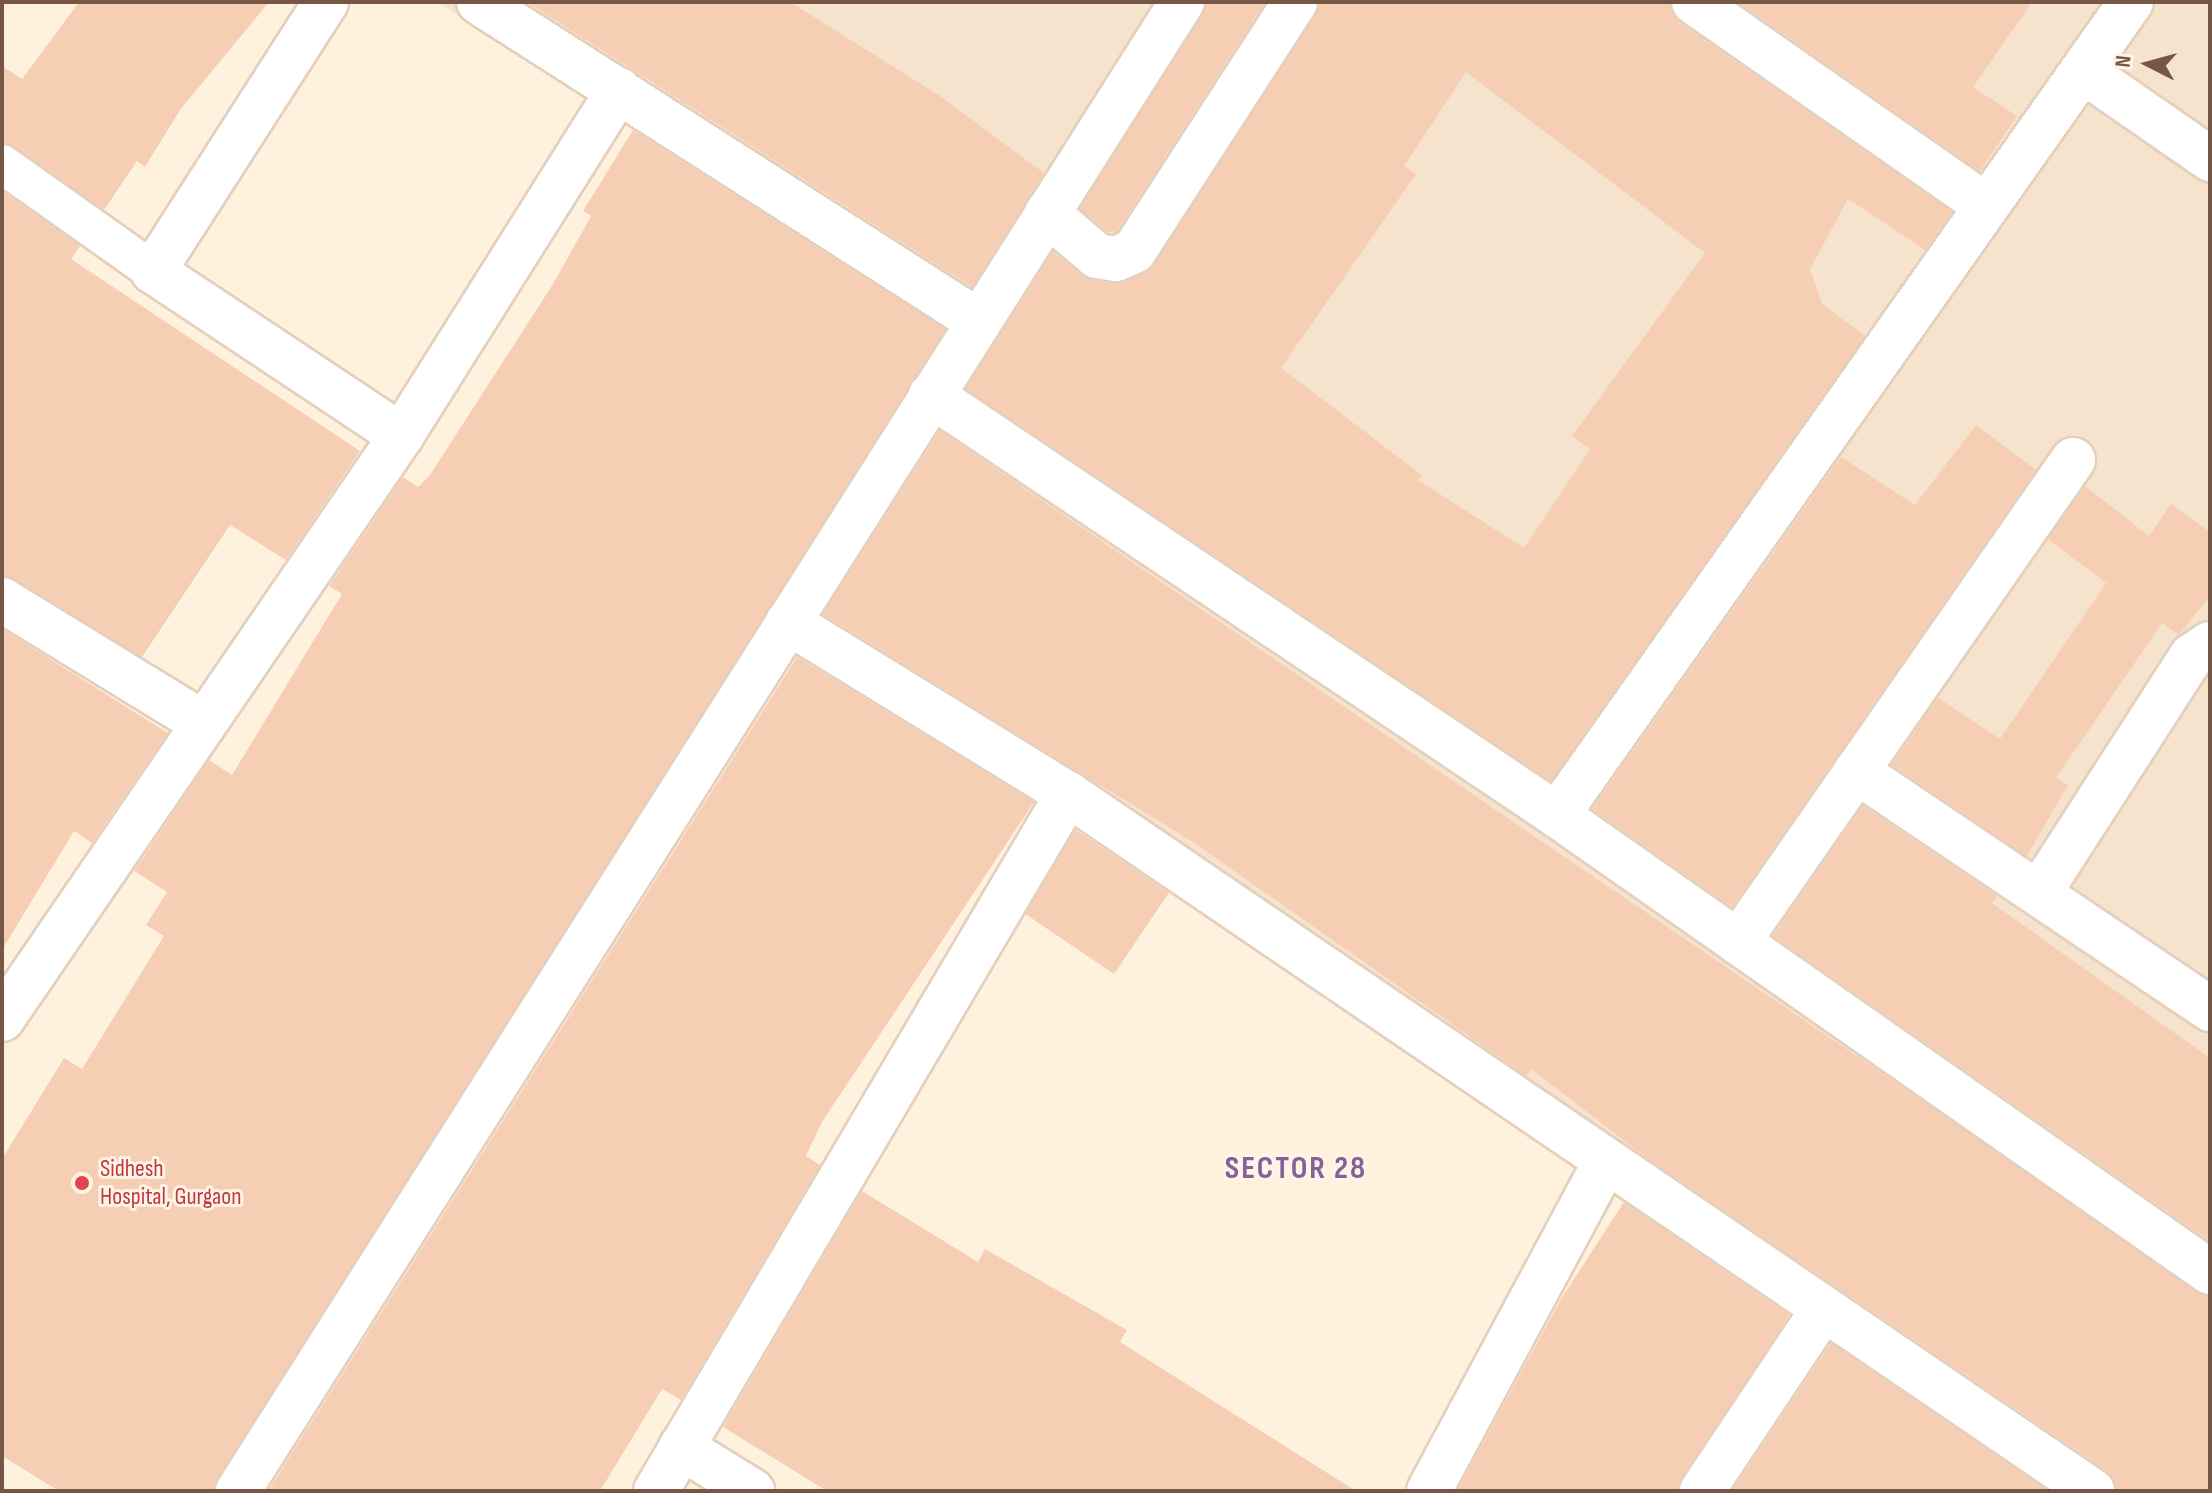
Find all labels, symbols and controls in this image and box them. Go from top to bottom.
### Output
north arrow [2108,24,2188,104]
text: N [2110,54,2138,69]
district label: SECTOR 28 [1225,1150,1367,1188]
place label: Sidhesh Hospital, Gurgaon [100,1155,242,1211]
marker: Sidhesh Hospital, Gurgaon [71,1172,93,1194]

